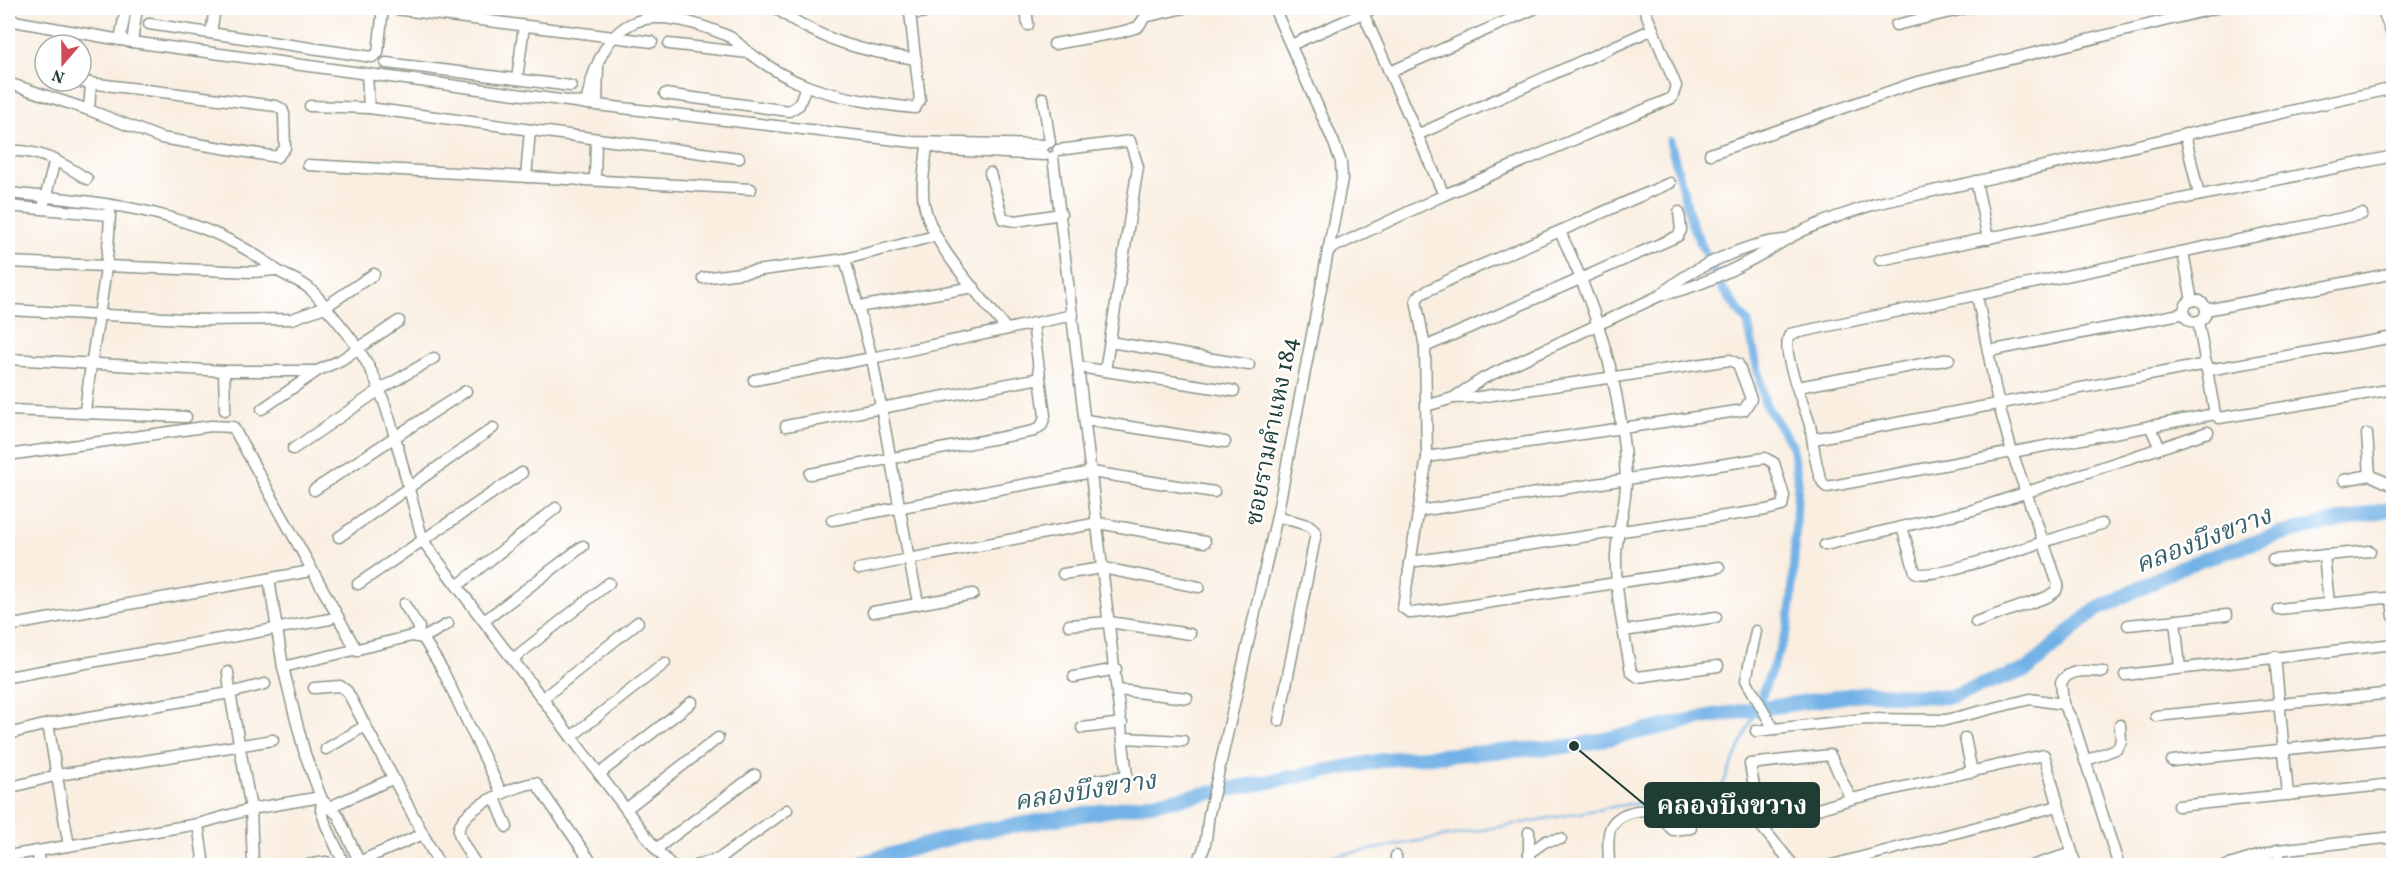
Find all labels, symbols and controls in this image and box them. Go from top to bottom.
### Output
north arrow [33,33,93,93]
text: N [49,63,68,88]
street label: ซอยรามคำแหง 184 [1238,334,1308,529]
water label: คลองบึงขวาง [2130,498,2278,583]
water label: คลองบึงขวาง [1012,763,1160,821]
callout: คลองบึงขวาง [1645,783,1819,827]
text: คลองบึงขวาง [1657,789,1807,825]

